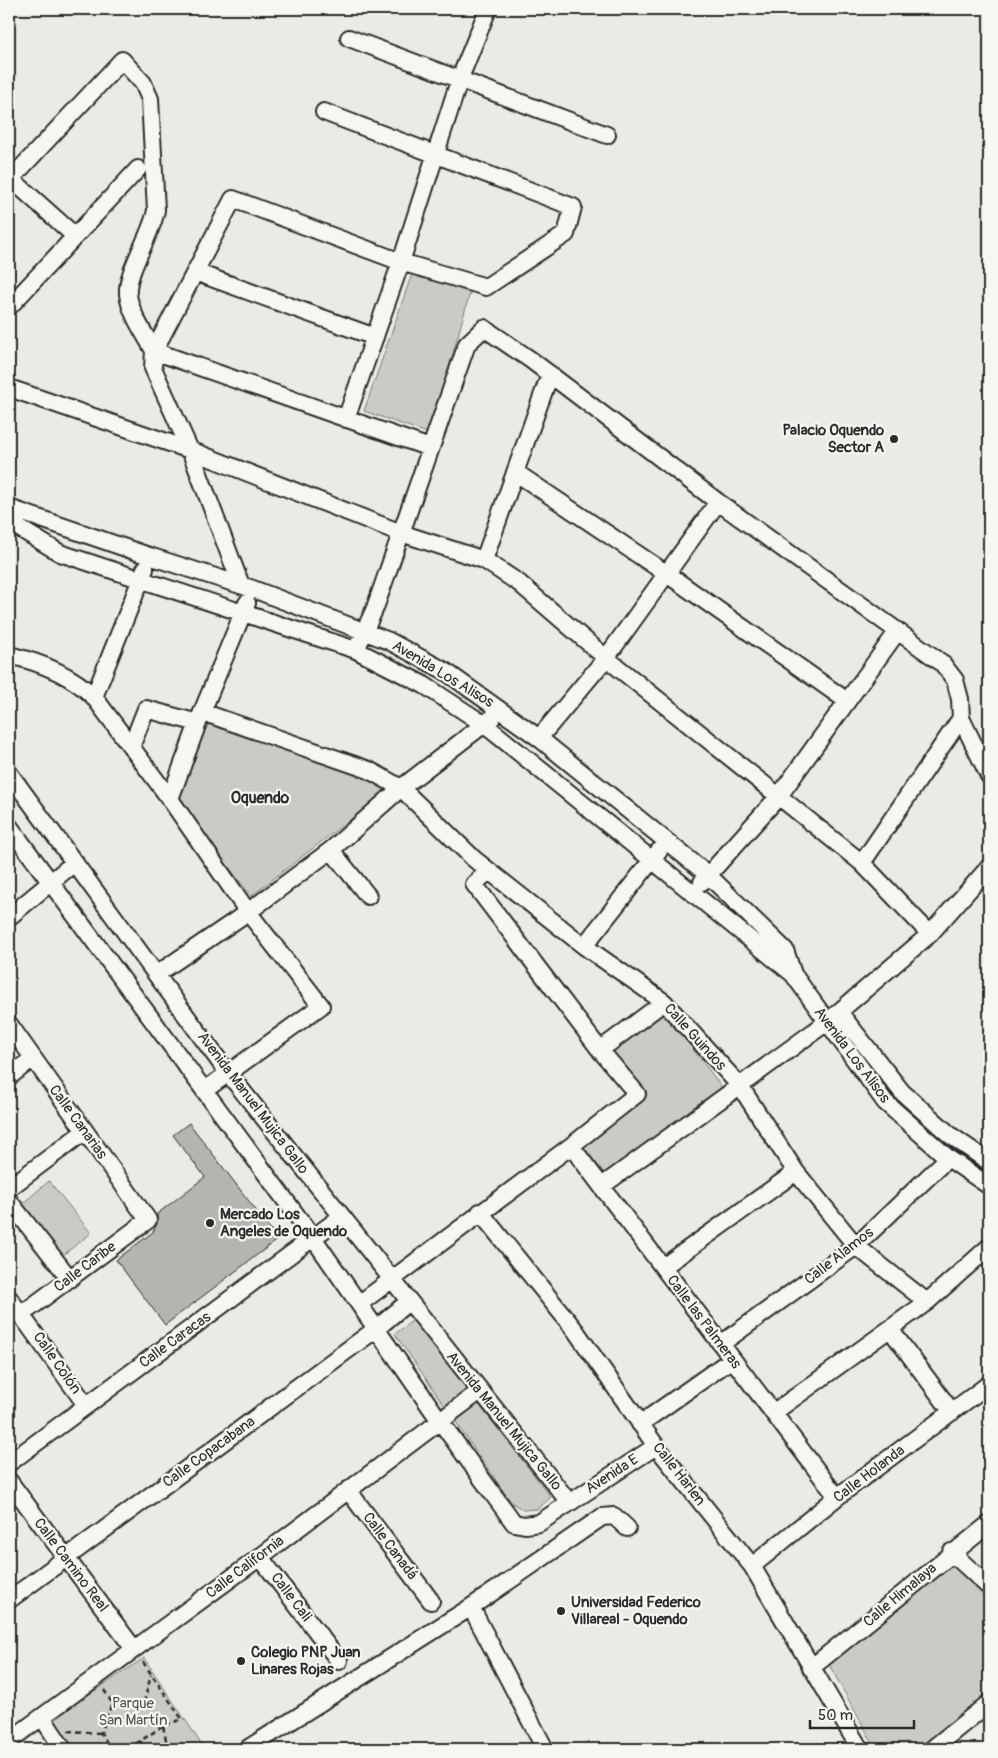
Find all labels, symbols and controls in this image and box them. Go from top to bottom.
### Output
place label: Palacio Oquendo Sector A [782,421,884,457]
marker: Palacio Oquendo Sector A [888,433,900,445]
street label: Avenida Los Alisos [389,636,498,712]
district label: Oquendo [231,788,290,808]
street label: Calle Guindos [660,999,730,1075]
street label: Avenida Los Alisos [810,1003,894,1107]
street label: Avenida Manuel Mujica Gallo [193,1028,313,1178]
street label: Calle Canarias [45,1081,111,1163]
place label: Mercado Los Angeles de Oquendo [220,1205,347,1241]
marker: Mercado Los Angeles de Oquendo [204,1217,216,1229]
street label: Calle Alamos [801,1223,878,1289]
street label: Calle Caribe [50,1237,120,1297]
street label: Calle las Palmeras [663,1271,746,1373]
street label: Calle Caracas [135,1307,215,1372]
street label: Calle Colón [29,1328,85,1398]
street label: Avenida Manuel Mujica Gallo [442,1348,566,1494]
street label: Calle Copacabana [159,1412,259,1492]
street label: Calle Harlen [648,1439,710,1509]
street label: Calle Holanda [830,1441,908,1507]
street label: Avenida E [582,1450,642,1498]
street label: Calle Canadá [358,1508,422,1584]
street label: Calle Camino Real [29,1514,113,1616]
street label: Calle California [202,1531,288,1603]
street label: Calle Himalaya [859,1559,941,1631]
street label: Calle Cali [266,1569,316,1626]
place label: Universidad Federico Villareal - Oquendo [571,1593,701,1629]
marker: Universidad Federico Villareal - Oquendo [555,1605,567,1617]
place label: Colegio PNP Juan Linares Rojas [251,1643,361,1679]
marker: Colegio PNP Juan Linares Rojas [235,1655,247,1667]
park label: Parque San Martín [99,1694,167,1730]
scale bar [810,1698,914,1730]
text: 50 m [818,1706,853,1725]

